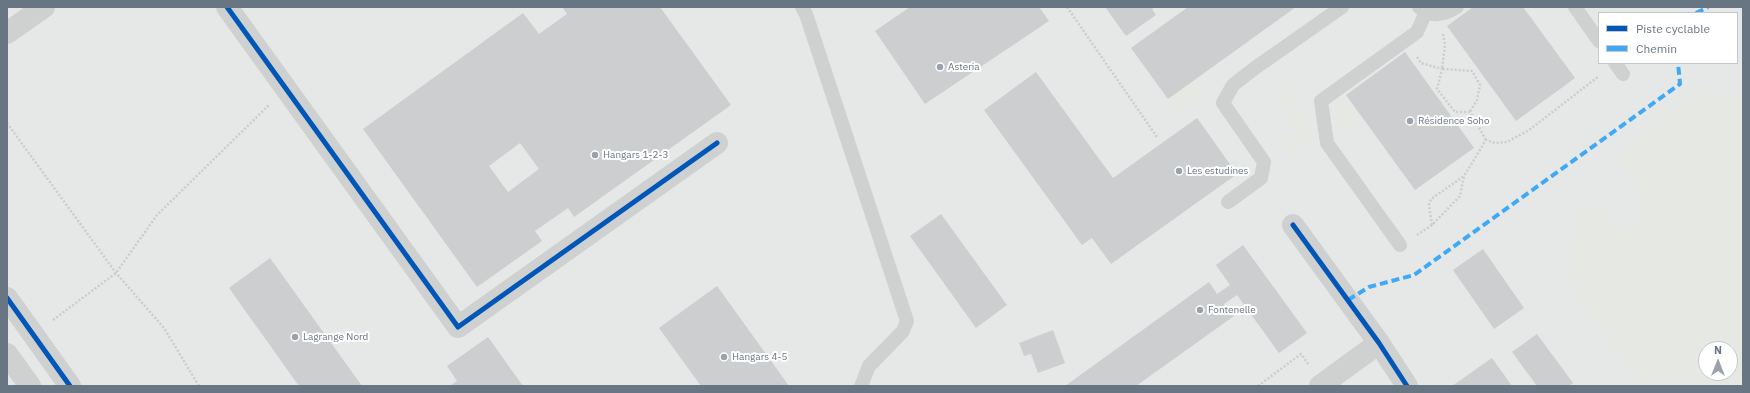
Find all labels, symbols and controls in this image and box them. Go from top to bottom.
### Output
legend [1598,12,1738,64]
text: Piste cyclable [1636,21,1710,36]
text: Chemin [1636,41,1677,56]
place label: Asteria [948,61,980,73]
marker: Asteria [935,62,945,72]
place label: Résidence Soho [1418,115,1490,127]
marker: Résidence Soho [1405,116,1415,126]
place label: Hangars 1-2-3 [603,149,669,161]
marker: Hangars 1-2-3 [590,150,600,160]
place label: Les estudines [1187,165,1248,177]
marker: Les estudines [1174,166,1184,176]
place label: Fontenelle [1208,304,1256,316]
marker: Fontenelle [1195,305,1205,315]
place label: Lagrange Nord [303,331,368,343]
marker: Lagrange Nord [290,332,300,342]
north arrow [1698,341,1738,381]
text: N [1714,343,1722,357]
place label: Hangars 4-5 [732,351,788,363]
marker: Hangars 4-5 [719,352,729,362]

